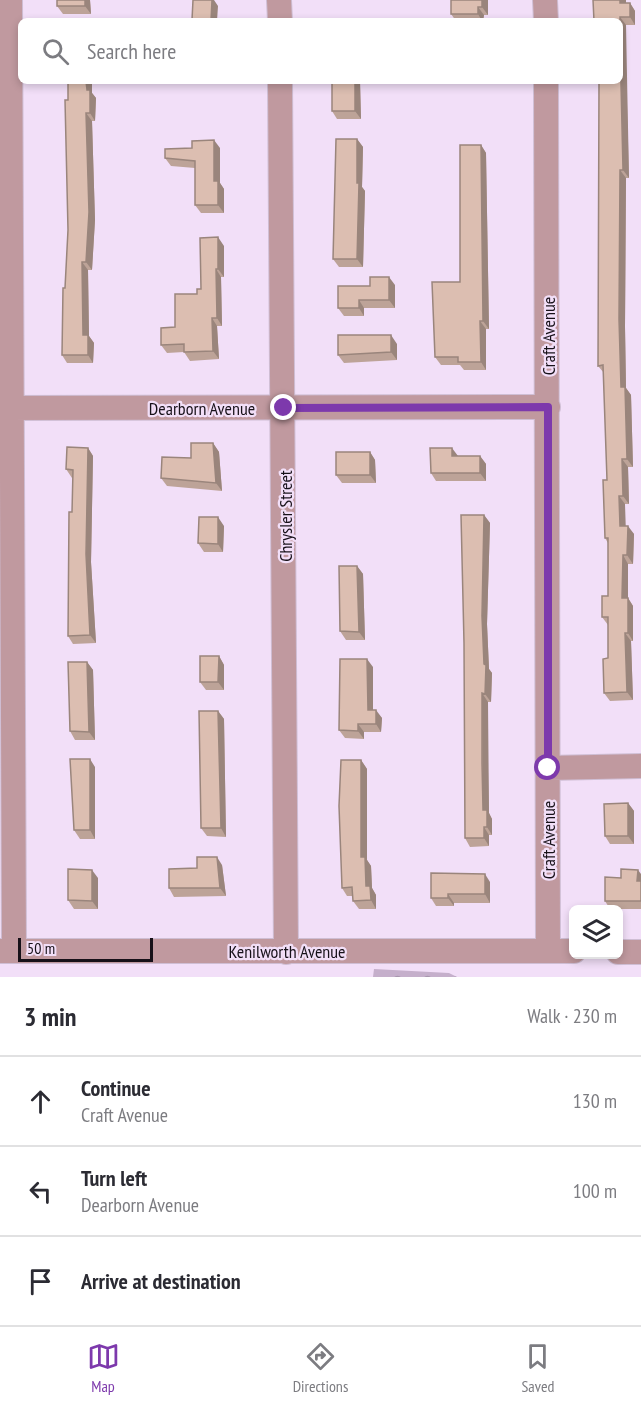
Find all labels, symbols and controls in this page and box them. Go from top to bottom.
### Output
search box [18,18,623,84]
icon: search [39,35,72,68]
text: Search here [87,37,176,65]
street label: Craft Avenue [537,297,560,375]
route end [270,394,296,420]
street label: Dearborn Avenue [149,397,255,420]
street label: Chrysler Street [274,470,297,562]
route start [534,754,560,780]
street label: Craft Avenue [537,801,560,879]
map controls [569,905,623,959]
button: layers [569,905,623,959]
scale bar [18,935,153,962]
text: 50 m [27,938,55,958]
street label: Kenilworth Avenue [229,940,345,963]
text: 3 min [24,1000,77,1033]
text: Walk · 230 m [527,1003,617,1029]
text: Continue [81,1074,151,1102]
icon: ahead [24,1085,57,1118]
text: 130 m [573,1088,617,1114]
text: Craft Avenue [81,1102,168,1128]
text: Turn left [81,1164,147,1192]
icon: left [24,1175,57,1208]
text: 100 m [573,1178,617,1204]
text: Dearborn Avenue [81,1192,199,1218]
icon: arrive [24,1265,57,1298]
text: Arrive at destination [81,1267,241,1295]
tab: Map [87,1340,120,1396]
tab: Directions [293,1340,348,1396]
tab: Saved [521,1340,554,1396]

